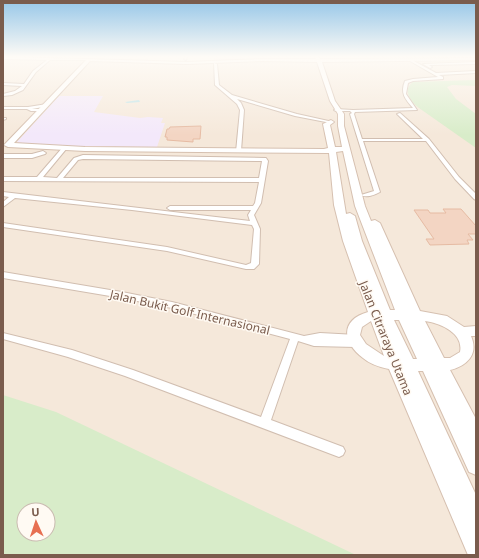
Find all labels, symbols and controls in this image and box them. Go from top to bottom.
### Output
street label: Jalan Citraraya Utama [355,277,417,398]
street label: Jalan Bukit Golf Internasional [107,285,272,339]
north arrow [16,502,56,542]
text: U [31,504,40,519]

